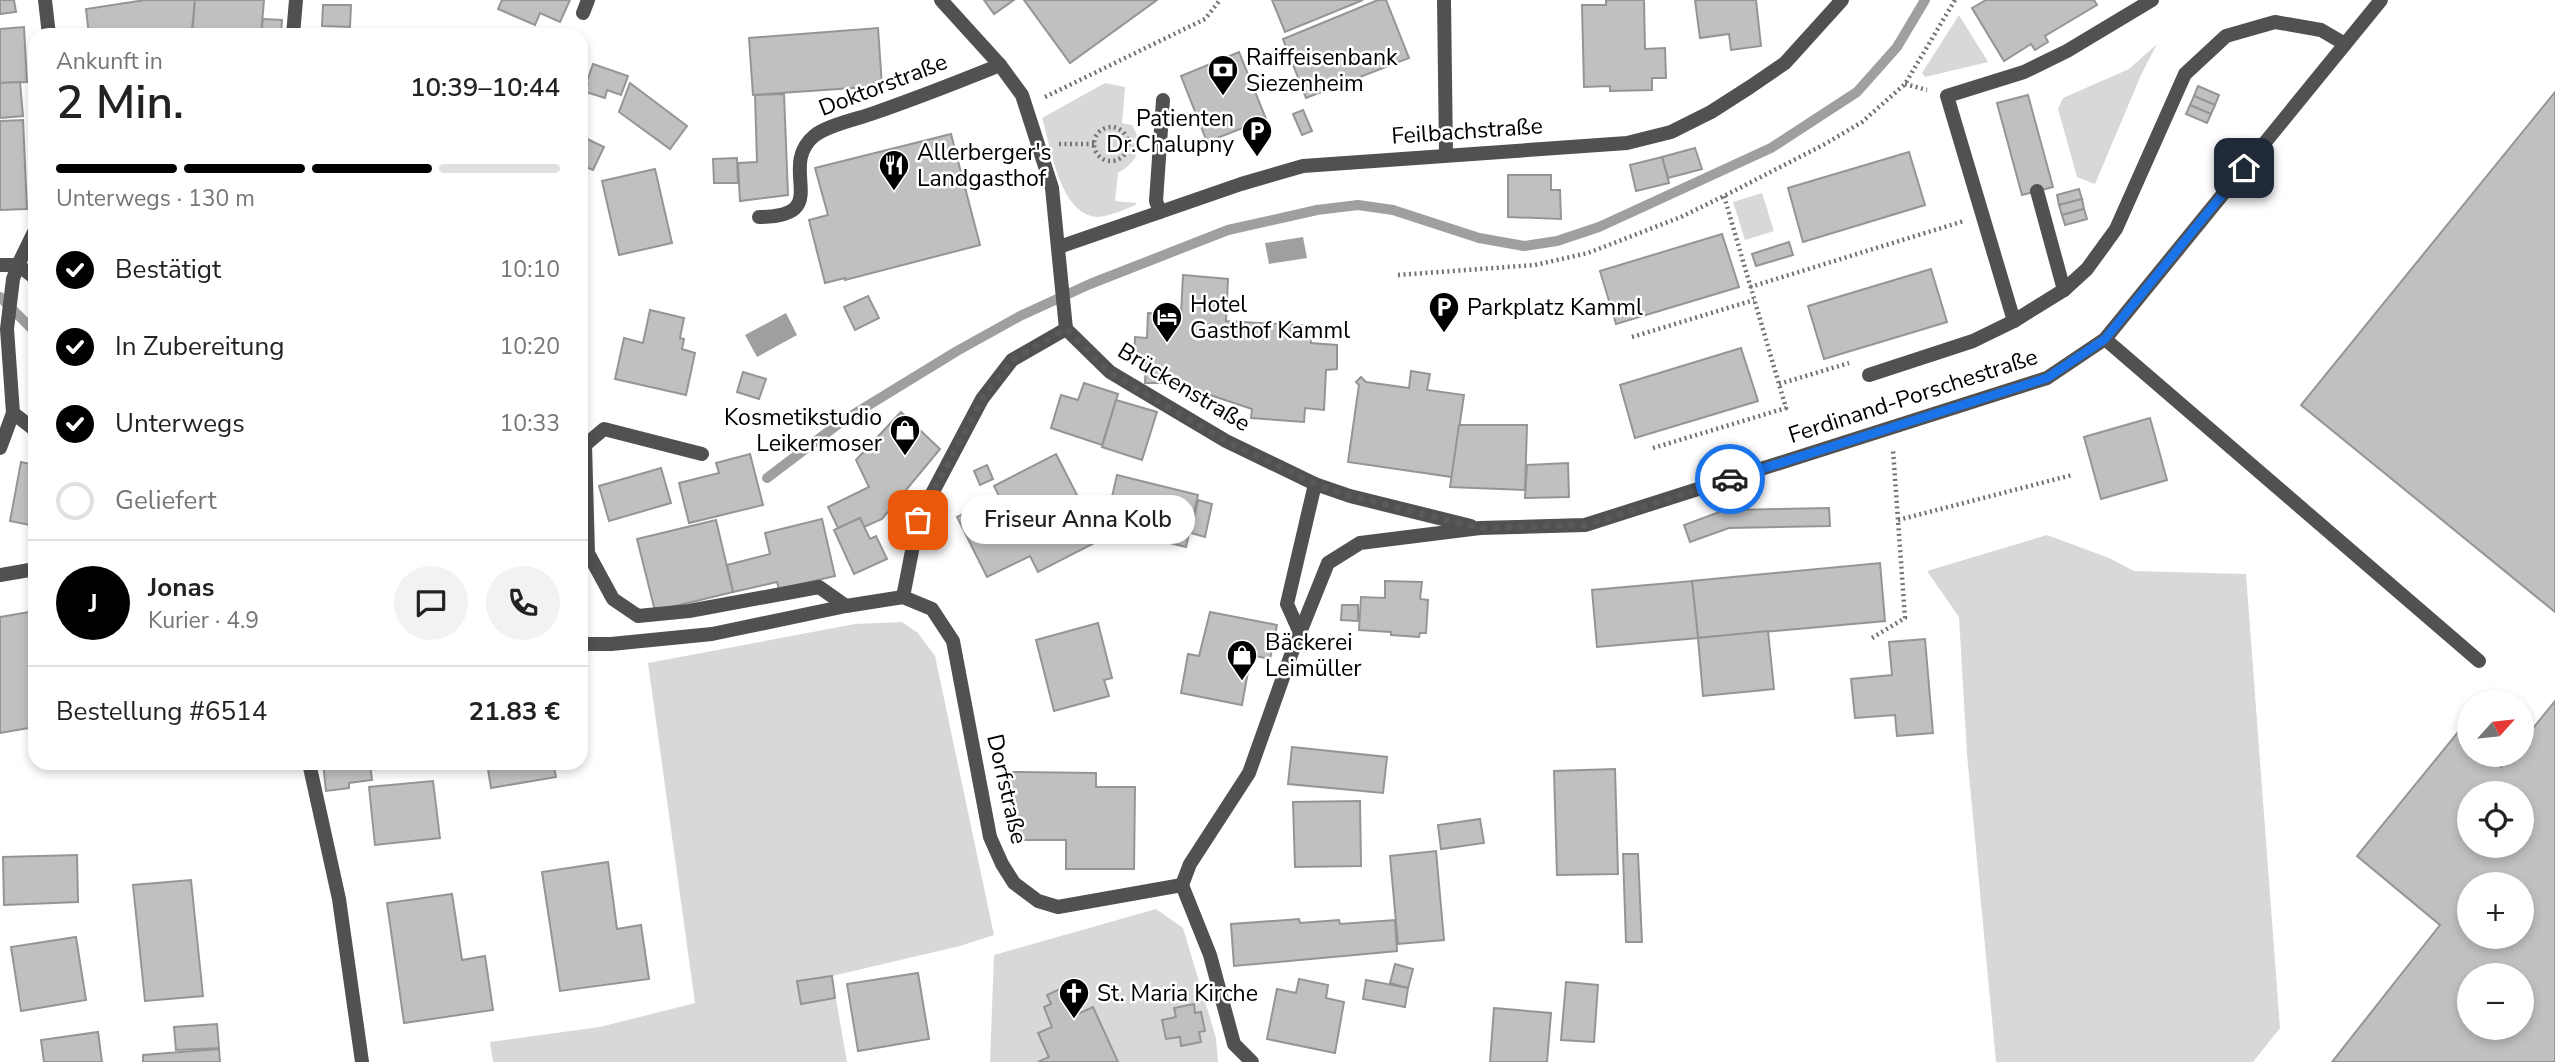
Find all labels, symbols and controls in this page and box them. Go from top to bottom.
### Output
place label: Raiffeisenbank Siezenheim [1246,42,1398,99]
text: Ankunft in [56,46,163,77]
street label: Doktorstraße [814,46,952,124]
bank icon: Raiffeisenbank Siezenheim [1206,53,1240,97]
text: 10:39–10:44 [410,70,560,105]
text: 2 Min. [56,71,184,134]
place label: Patienten Dr.Chalupny [1106,103,1234,160]
street label: Feilbachstraße [1390,110,1544,152]
parking icon: Patienten Dr.Chalupny [1240,114,1274,158]
place label: Allerberger's Landgasthof [917,137,1052,194]
pin [2214,138,2274,198]
restaurant icon: Allerberger's Landgasthof [877,148,911,192]
icon: home [2225,149,2263,187]
text: Unterwegs · 130 m [56,183,255,214]
icon: check [56,251,94,289]
text: Bestätigt [115,252,221,287]
text: 10:10 [500,254,560,285]
place label: Hotel Gasthof Kamml [1190,289,1350,346]
parking icon: Parkplatz Kamml [1427,290,1461,334]
place label: Parkplatz Kamml [1467,292,1643,323]
hotel icon: Hotel Gasthof Kamml [1150,300,1184,344]
icon: check [56,328,94,366]
text: In Zubereitung [115,329,284,364]
text: 10:20 [500,331,560,362]
street label: Brückenstraße [1112,335,1256,439]
street label: Ferdinand-Porschestraße [1784,341,2042,451]
place label: Kosmetikstudio Leikermoser [724,402,883,459]
icon: check [56,405,94,443]
text: Unterwegs [115,406,245,441]
text: 10:33 [500,408,560,439]
shop icon: Kosmetikstudio Leikermoser [888,413,922,457]
courier [1695,444,1765,514]
icon: car [1711,460,1749,498]
text: Geliefert [115,483,216,518]
pin [888,490,948,550]
callout: Friseur Anna Kolb [960,496,1194,544]
icon: bag [899,501,937,539]
text: Friseur Anna Kolb [984,504,1172,535]
button: chat [394,566,468,640]
button: phone [486,566,560,640]
text: Jonas [148,570,214,605]
text: J [88,586,98,621]
text: Kurier · 4.9 [148,605,259,636]
place label: Bäckerei Leimüller [1265,627,1362,684]
shop icon: Bäckerei Leimüller [1225,638,1259,682]
north arrow [2457,690,2534,766]
map controls [2457,690,2534,1040]
text: Bestellung #6514 [56,694,267,729]
text: 21.83 € [469,694,560,729]
street label: Dorfstraße [979,731,1035,847]
button: locate [2457,781,2534,858]
button: + [2457,872,2534,949]
button: − [2457,963,2534,1040]
church icon: St. Maria Kirche [1057,976,1091,1020]
place label: St. Maria Kirche [1097,978,1258,1009]

